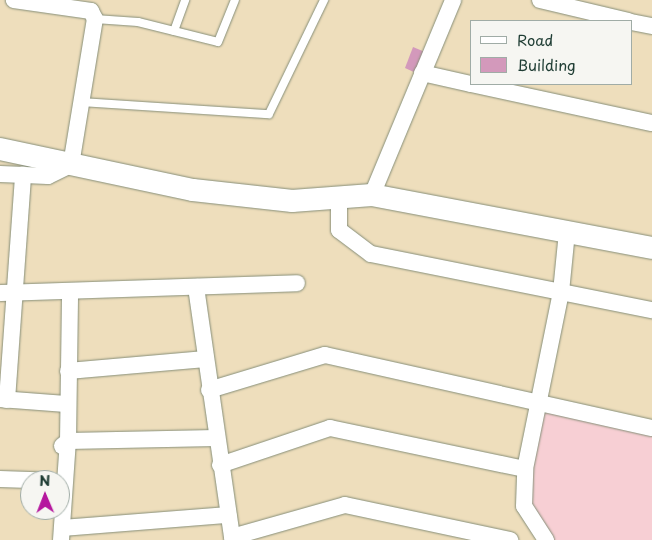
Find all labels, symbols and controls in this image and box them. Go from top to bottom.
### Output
legend [470,20,632,85]
text: Road [517,28,553,51]
text: Building [517,53,576,76]
north arrow [20,470,70,520]
text: N [39,470,50,491]

